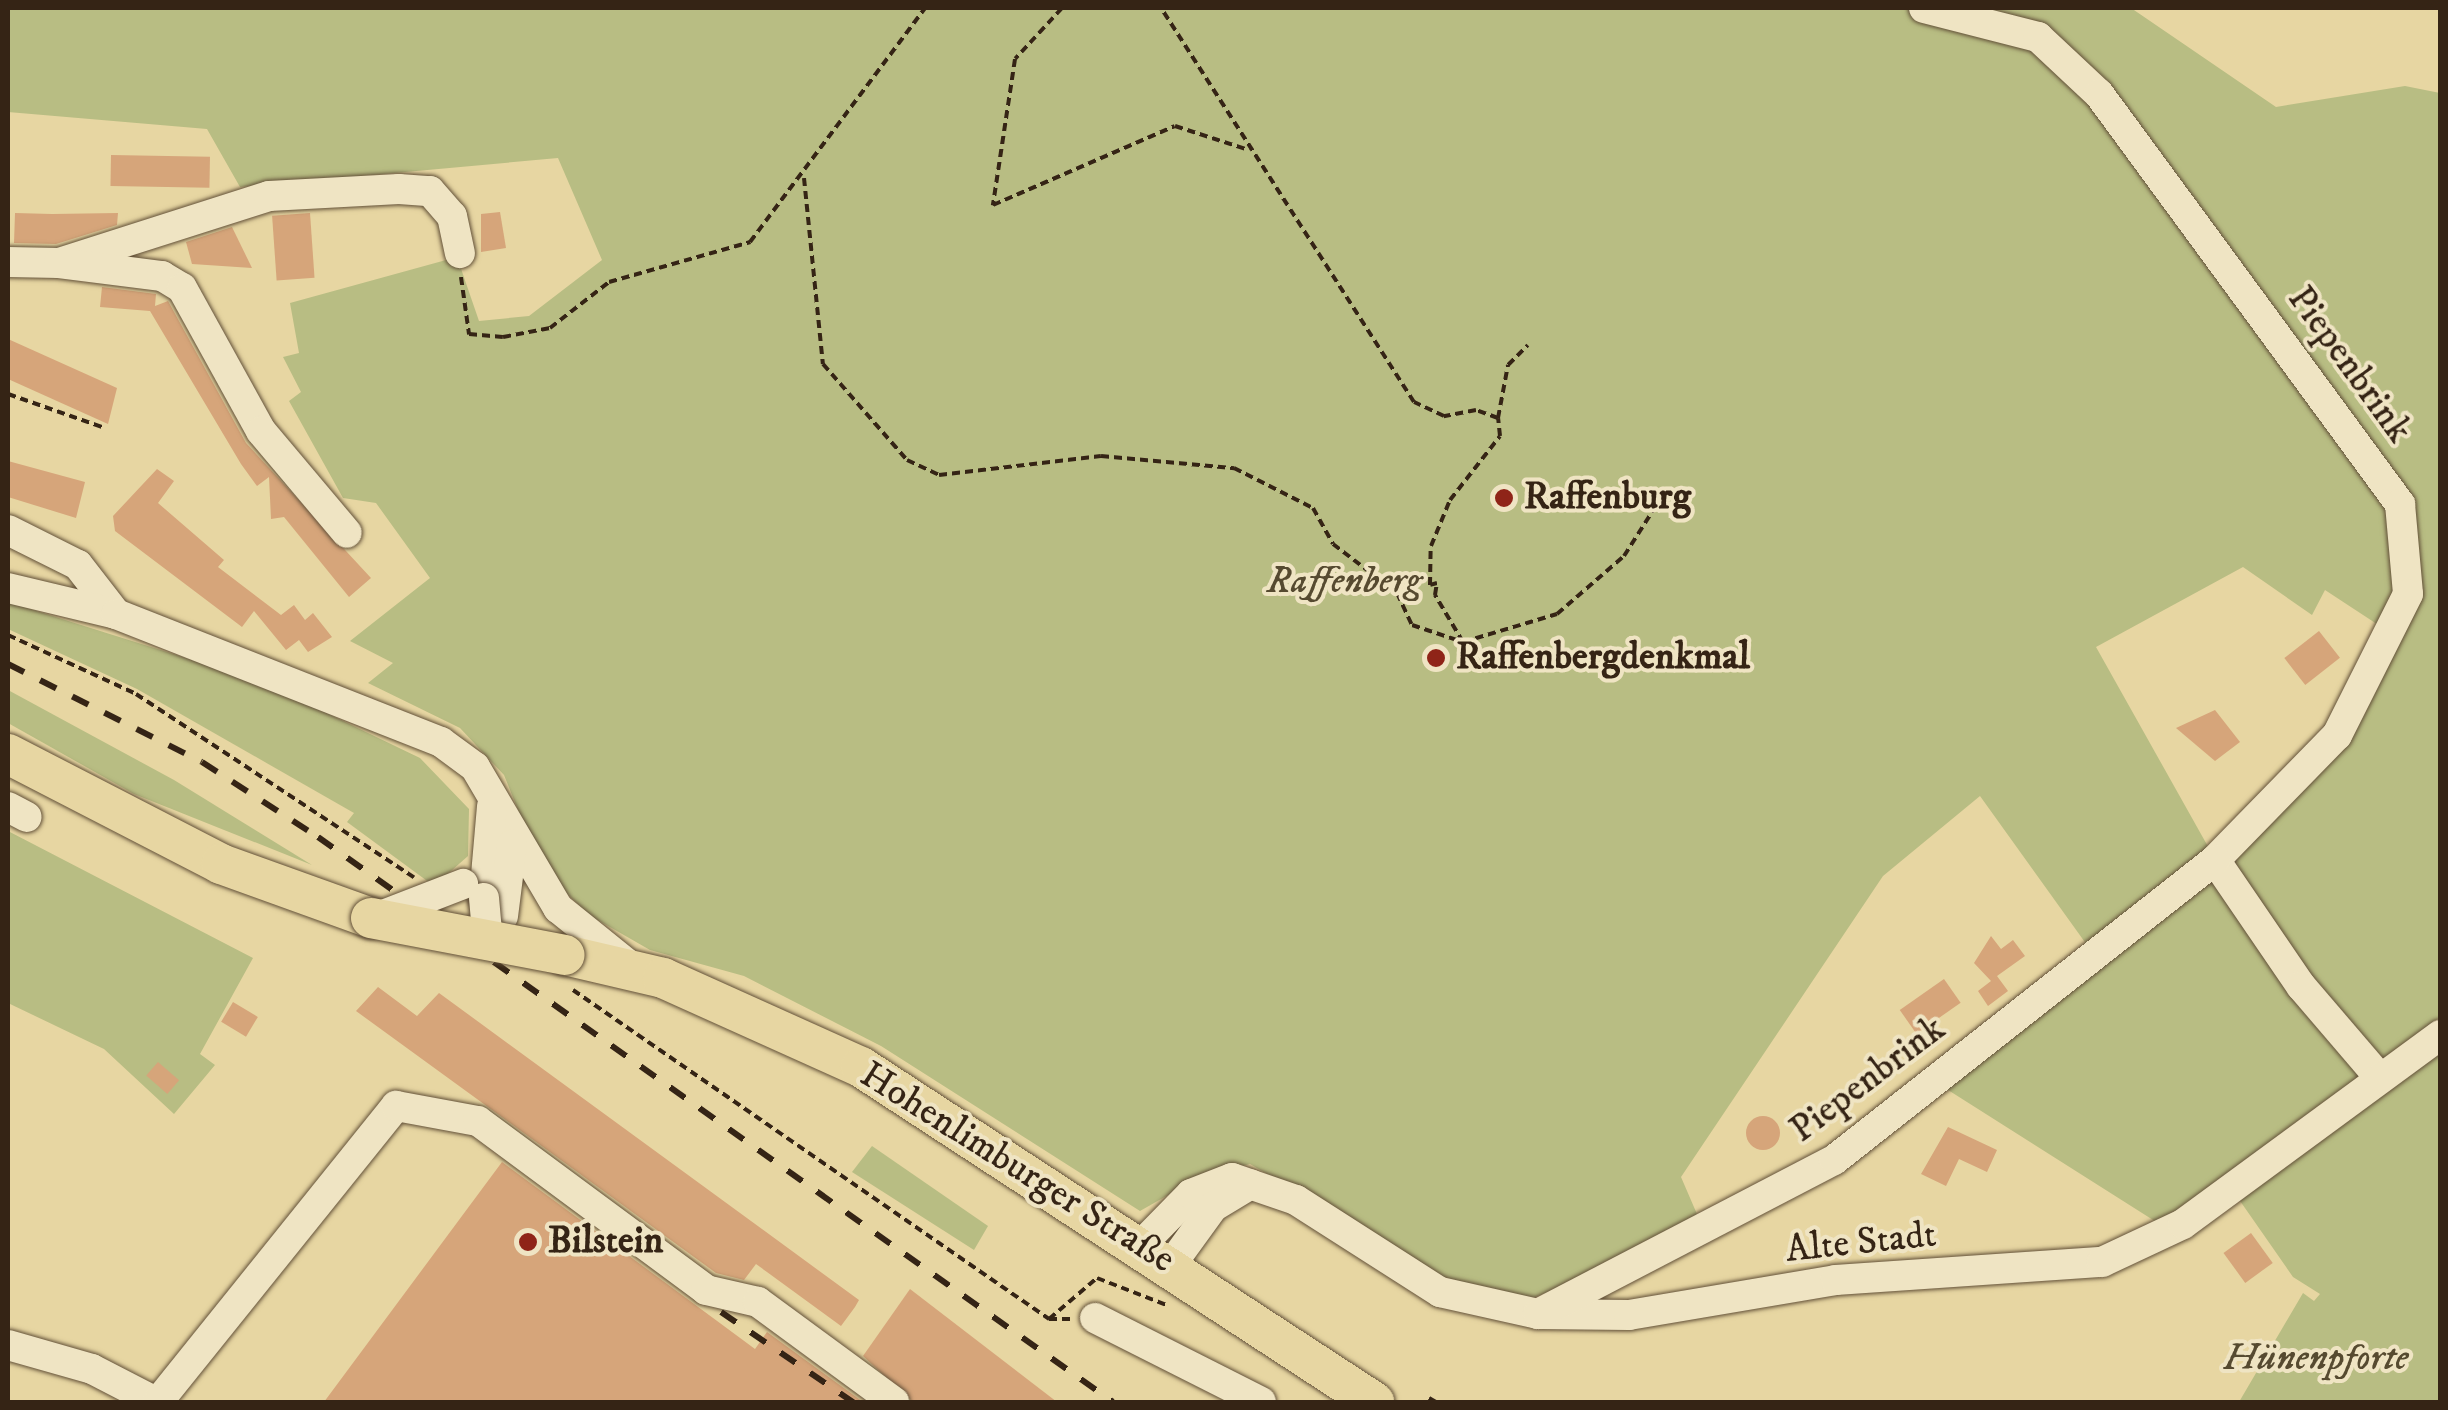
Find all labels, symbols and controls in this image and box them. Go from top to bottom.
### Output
street label: Piepenbrink [2277,278,2421,452]
place label: Raffenburg [1524,475,1691,521]
marker: Raffenburg [1493,487,1515,509]
park label: Raffenberg [1267,559,1421,605]
place label: Raffenbergdenkmal [1456,635,1750,681]
marker: Raffenbergdenkmal [1425,647,1447,669]
street label: Piepenbrink [1781,1007,1955,1153]
street label: Hohenlimburger Straße [851,1053,1183,1283]
street label: Alte Stadt [1784,1212,1938,1274]
place label: Bilstein [548,1219,663,1265]
marker: Bilstein [517,1231,539,1253]
park label: Hünenpforte [2224,1336,2408,1382]

